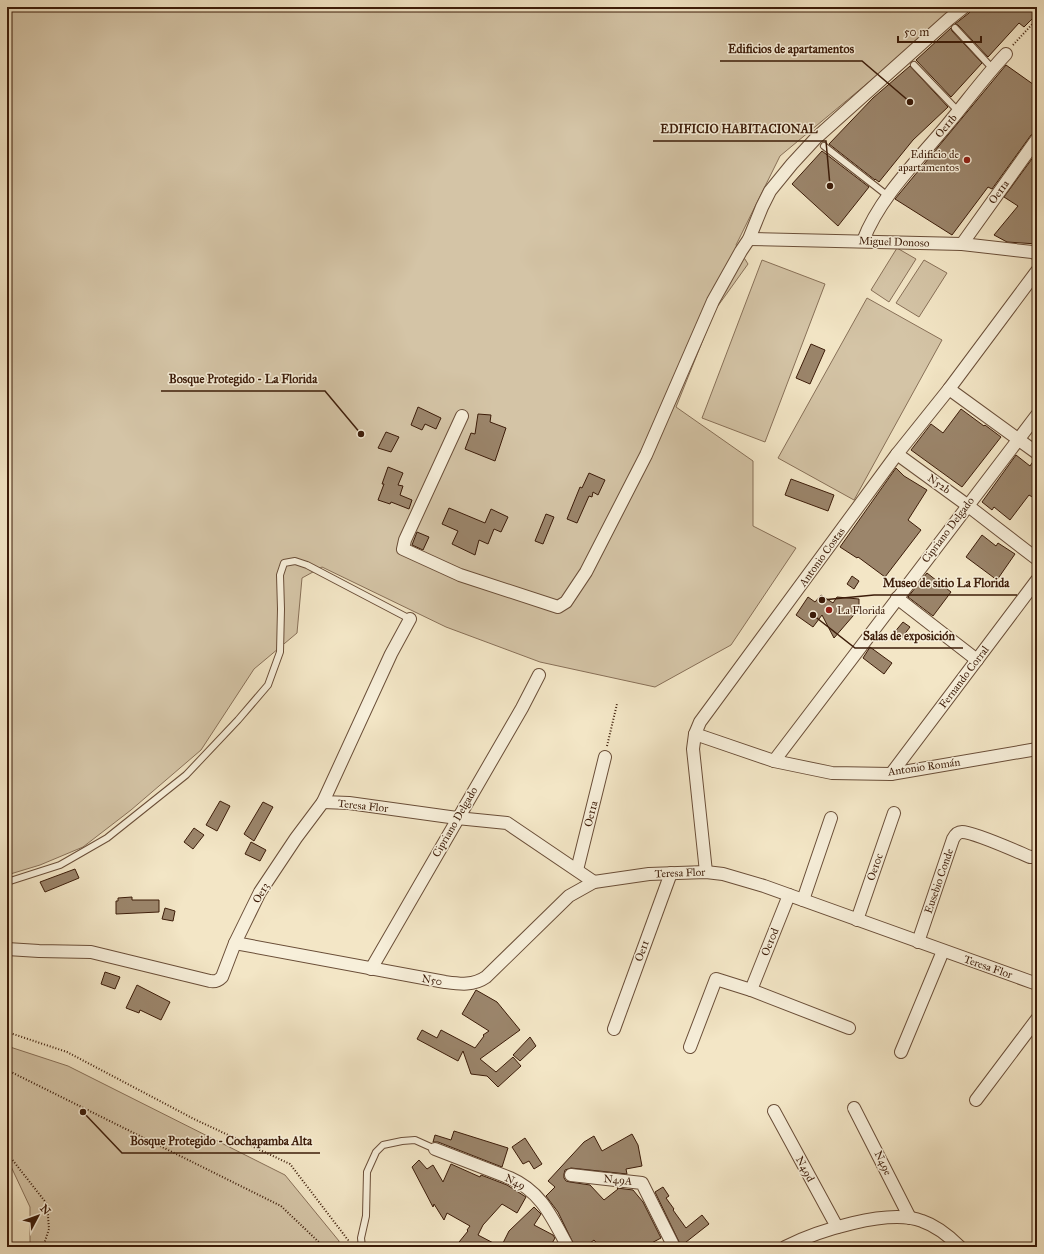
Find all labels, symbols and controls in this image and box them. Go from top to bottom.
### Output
scale bar [898,18,981,44]
text: 50 m [904,25,929,39]
callout: Edificios de apartamentos [720,37,862,61]
text: Edificios de apartamentos [728,42,855,57]
street label: Oe11b [932,111,960,141]
callout: EDIFICIO HABITACIONAL [653,117,826,141]
text: EDIFICIO HABITACIONAL [660,122,818,136]
place label: Edificio de apartamentos [898,148,959,174]
marker: Edificio de apartamentos [962,155,972,165]
street label: Oe11a [986,177,1012,206]
street label: Miguel Donoso [858,234,930,250]
callout: Bosque Protegido - La Florida [161,367,325,391]
text: Bosque Protegido - La Florida [169,372,318,387]
street label: N52b [925,471,953,497]
street label: Cipriano Delgado [919,494,977,565]
street label: Antonio Costas [796,525,848,590]
callout: Museo de sitio La Florida [874,571,1017,595]
text: Museo de sitio La Florida [883,576,1010,590]
place label: La Florida [837,604,885,617]
marker: La Florida [824,605,834,615]
callout: Salas de exposición [855,624,963,648]
text: Salas de exposición [863,629,955,644]
street label: Fernando Corral [936,643,992,711]
street label: Antonio Román [886,755,961,779]
street label: Cipriano Delgado [430,784,481,859]
street label: Teresa Flor [337,797,390,815]
street label: Oe11a [582,799,601,828]
street label: Eusebio Conde [922,846,956,915]
street label: Oe10c [864,851,886,883]
street label: Teresa Flor [654,866,706,880]
street label: Oe13 [250,880,272,906]
street label: Oe10d [759,926,782,958]
street label: Oe11 [632,939,652,963]
street label: Teresa Flor [962,953,1015,982]
street label: N50 [421,972,443,988]
callout: Bosque Protegido - Cochapamba Alta [122,1129,320,1153]
text: Bosque Protegido - Cochapamba Alta [130,1134,313,1149]
street label: N49e [871,1148,895,1178]
street label: N49d [793,1154,817,1184]
street label: N49 [503,1171,528,1193]
street label: N49A [603,1172,634,1188]
north arrow [18,1196,58,1236]
text: N [37,1202,54,1218]

